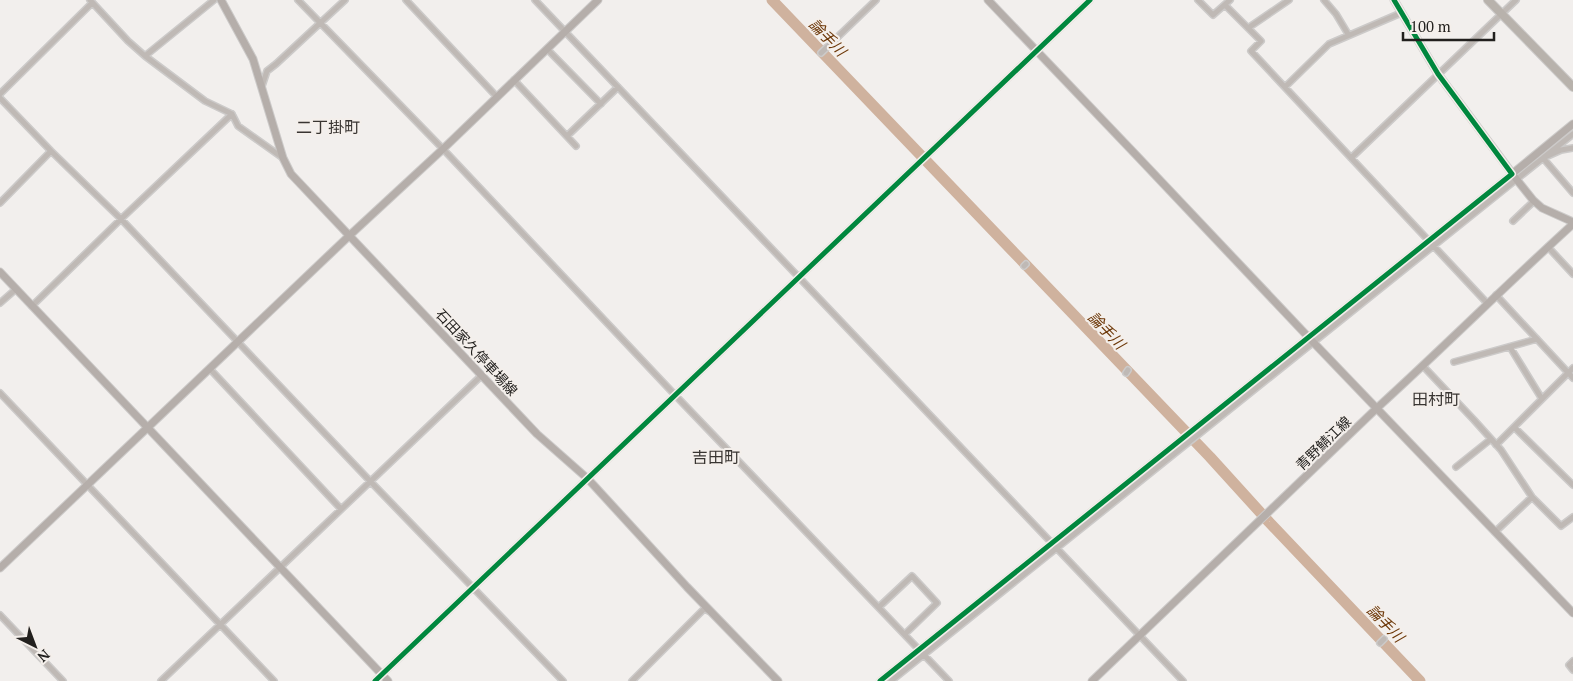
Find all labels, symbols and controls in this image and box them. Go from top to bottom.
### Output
scale bar [1403,10,1494,42]
water label: 論手川 [805,14,852,62]
text: 100 m [1410,16,1451,36]
district label: 二丁掛町 [296,116,360,138]
street label: 石田家久停車場線 [432,305,522,399]
water label: 論手川 [1084,307,1131,355]
district label: 田村町 [1412,388,1460,410]
street label: 青野鯖江線 [1291,412,1355,474]
district label: 吉田町 [692,446,740,468]
water label: 論手川 [1363,600,1410,648]
north arrow [10,621,60,671]
text: N [33,645,54,667]

